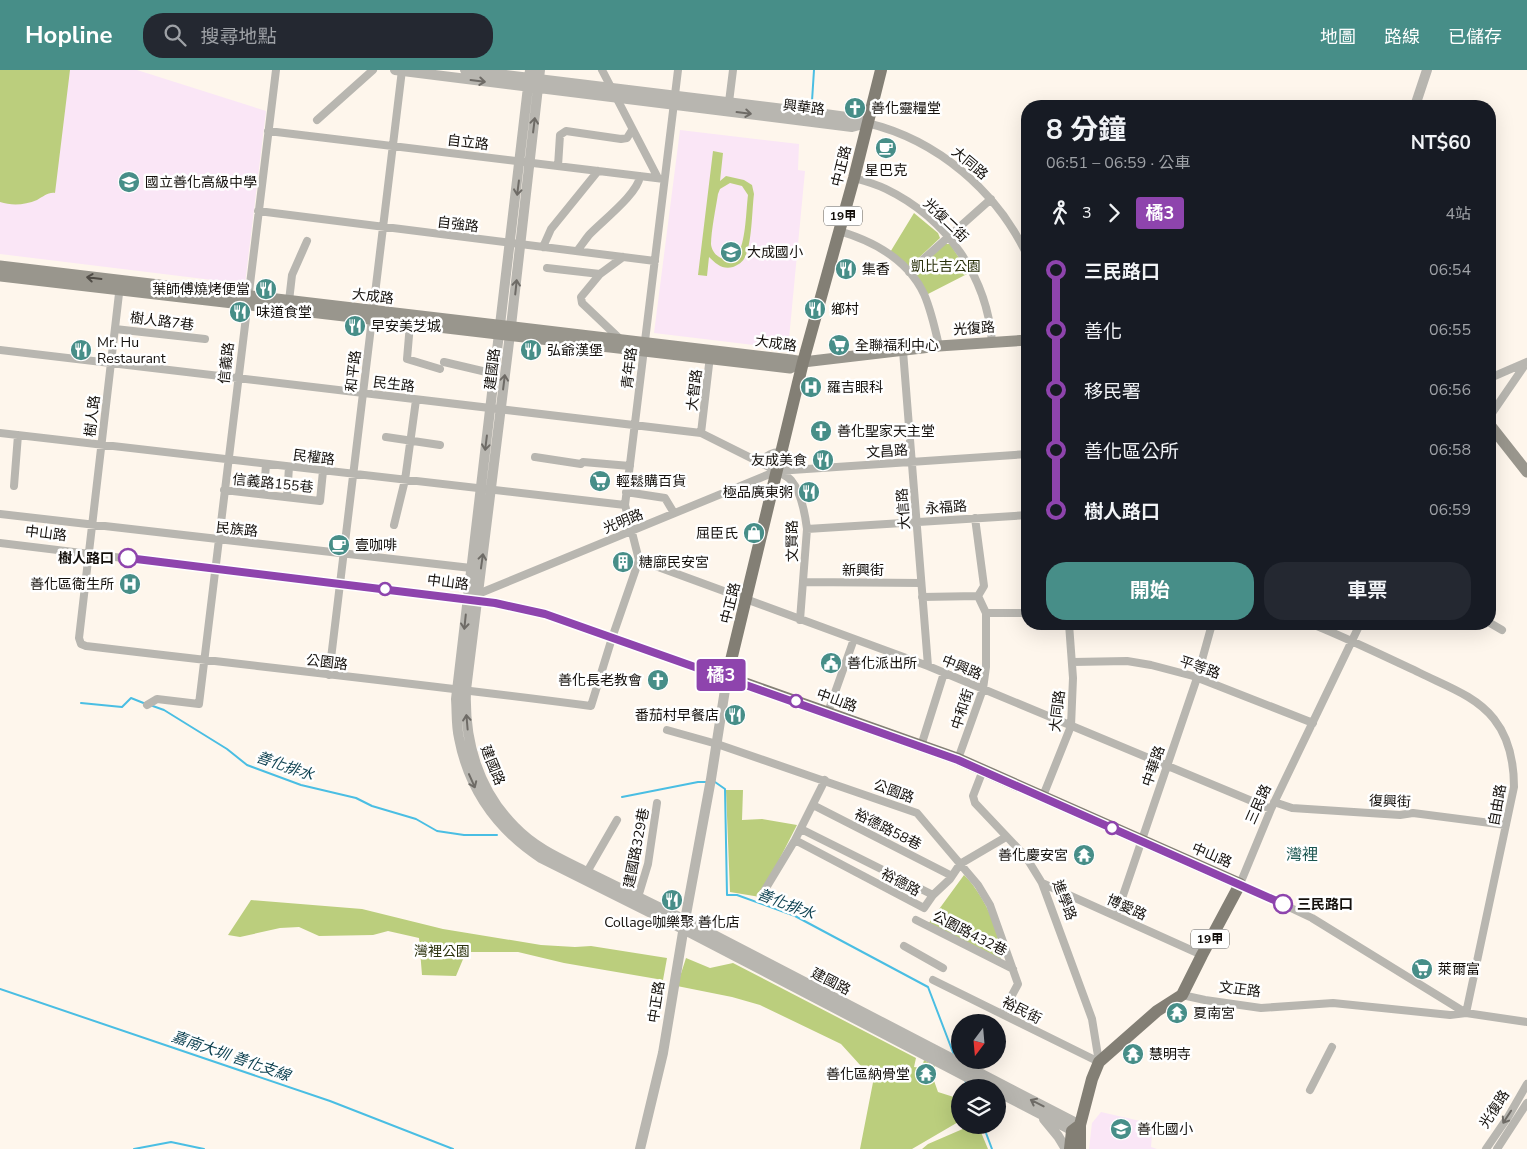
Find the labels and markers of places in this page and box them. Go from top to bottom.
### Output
church icon: 善化靈糧堂 [843,96,867,120]
place label: 善化靈糧堂 [871,99,941,118]
cafe icon: 星巴克 [874,136,898,160]
place label: 星巴克 [865,161,907,180]
school or university icon: 國立善化高級中學 [117,170,141,194]
place label: 國立善化高級中學 [145,173,257,192]
school or university icon: 大成國小 [719,240,743,264]
place label: 大成國小 [747,243,803,262]
restaurant icon: 集香 [834,257,858,281]
place label: 集香 [862,260,890,279]
restaurant icon: 葉師傅燒烤便當 [254,277,278,301]
place label: 葉師傅燒烤便當 [152,280,250,299]
restaurant icon: 鄉村 [803,297,827,321]
restaurant icon: 味道食堂 [228,300,252,324]
place label: 鄉村 [831,300,859,319]
place label: 味道食堂 [256,303,312,322]
restaurant icon: 早安美芝城 [343,314,367,338]
place label: 早安美芝城 [371,317,441,336]
place label: Mr. Hu Restaurant [97,333,166,368]
supermarket icon: 全聯福利中心 [827,333,851,357]
place label: 全聯福利中心 [855,336,939,355]
restaurant icon: Mr. Hu Restaurant [69,338,93,362]
restaurant icon: 弘爺漢堡 [519,338,543,362]
place label: 弘爺漢堡 [547,341,603,360]
hospital icon: 羅吉眼科 [799,375,823,399]
place label: 羅吉眼科 [827,378,883,397]
church icon: 善化聖家天主堂 [809,419,833,443]
place label: 善化聖家天主堂 [837,422,935,441]
restaurant icon: 友成美食 [811,448,835,472]
place label: 友成美食 [751,451,807,470]
supermarket icon: 輕鬆購百貨 [588,469,612,493]
place label: 輕鬆購百貨 [616,472,686,491]
restaurant icon: 極品廣東粥 [797,480,821,504]
place label: 極品廣東粥 [723,483,793,502]
shop icon: 屈臣氏 [742,521,766,545]
place label: 屈臣氏 [696,524,738,543]
cafe icon: 壹咖啡 [327,533,351,557]
place label: 壹咖啡 [355,536,397,555]
marker: 樹人路口 [118,548,138,568]
place label: 樹人路口 [58,549,114,568]
building icon: 糖廍民安宮 [611,550,635,574]
place label: 糖廍民安宮 [639,553,709,572]
hospital icon: 善化區衛生所 [118,572,142,596]
place label: 善化區衛生所 [30,575,114,594]
unlabelled marker [378,582,392,596]
public building icon: 善化派出所 [819,651,843,675]
place label: 善化派出所 [847,654,917,673]
church icon: 善化長老教會 [646,668,670,692]
place label: 善化長老教會 [558,671,642,690]
unlabelled marker [789,694,803,708]
restaurant icon: 番茄村早餐店 [723,703,747,727]
place label: 番茄村早餐店 [635,706,719,725]
unlabelled marker [1105,821,1119,835]
temple icon: 善化慶安宮 [1072,843,1096,867]
place label: 善化慶安宮 [998,846,1068,865]
restaurant icon: Collage咖樂聚 善化店 [660,888,684,912]
marker: 三民路口 [1273,894,1293,914]
place label: 三民路口 [1297,895,1353,914]
place label: Collage咖樂聚 善化店 [604,913,740,932]
supermarket icon: 萊爾富 [1410,957,1434,981]
place label: 萊爾富 [1438,960,1480,979]
temple icon: 夏南宮 [1165,1001,1189,1025]
place label: 夏南宮 [1193,1004,1235,1023]
temple icon: 慧明寺 [1121,1042,1145,1066]
place label: 慧明寺 [1149,1045,1191,1064]
temple icon: 善化區納骨堂 [914,1062,938,1086]
place label: 善化區納骨堂 [826,1065,910,1084]
school or university icon: 善化國小 [1109,1117,1133,1141]
place label: 善化國小 [1137,1120,1193,1139]

